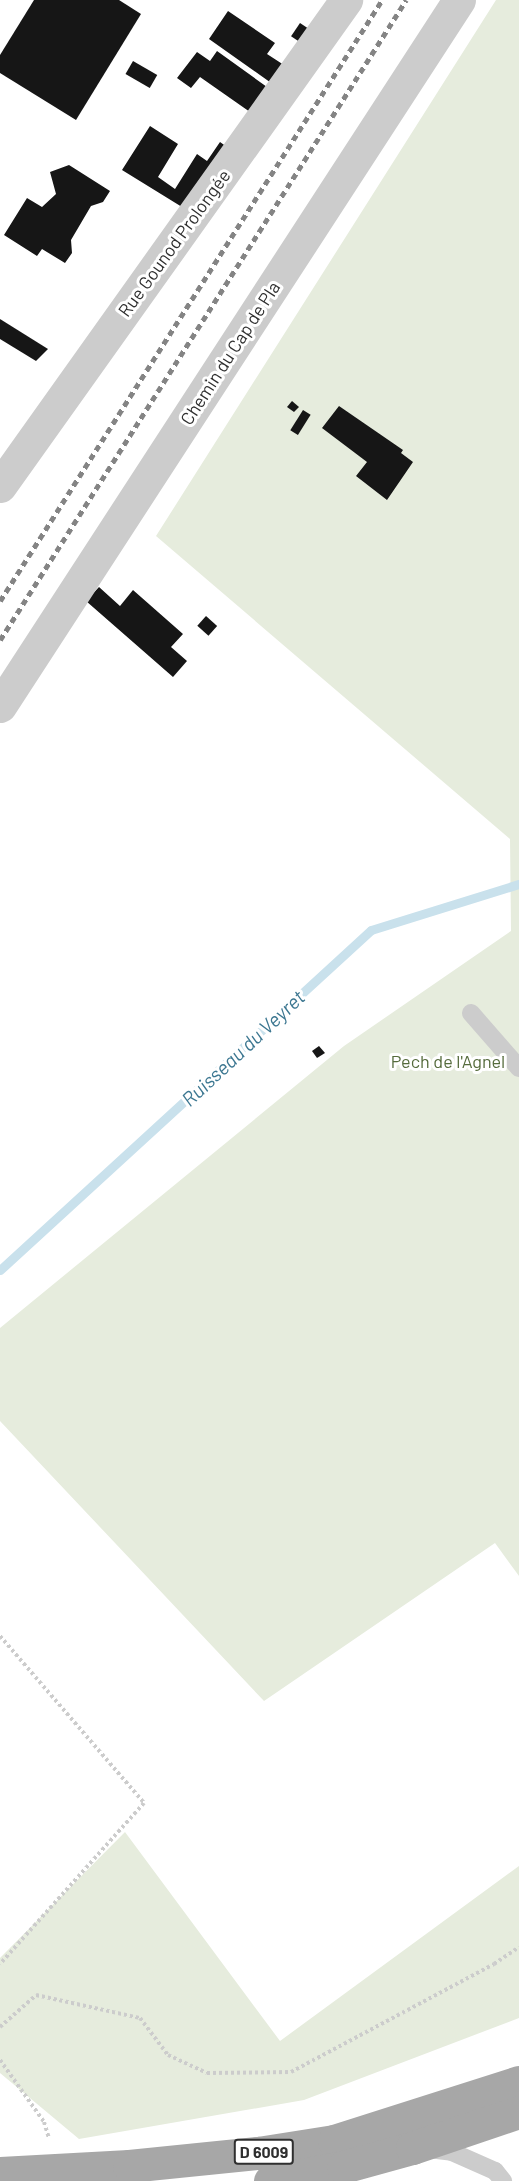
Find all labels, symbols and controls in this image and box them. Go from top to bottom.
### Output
street label: Rue Gounod Prolongée [113,165,235,321]
street label: Chemin du Cap de Pla [176,277,284,429]
water label: Ruisseau du Veyret [177,985,309,1111]
park label: Pech de l'Agnel [391,1050,505,1072]
road number: D 6009 [232,2139,296,2165]

